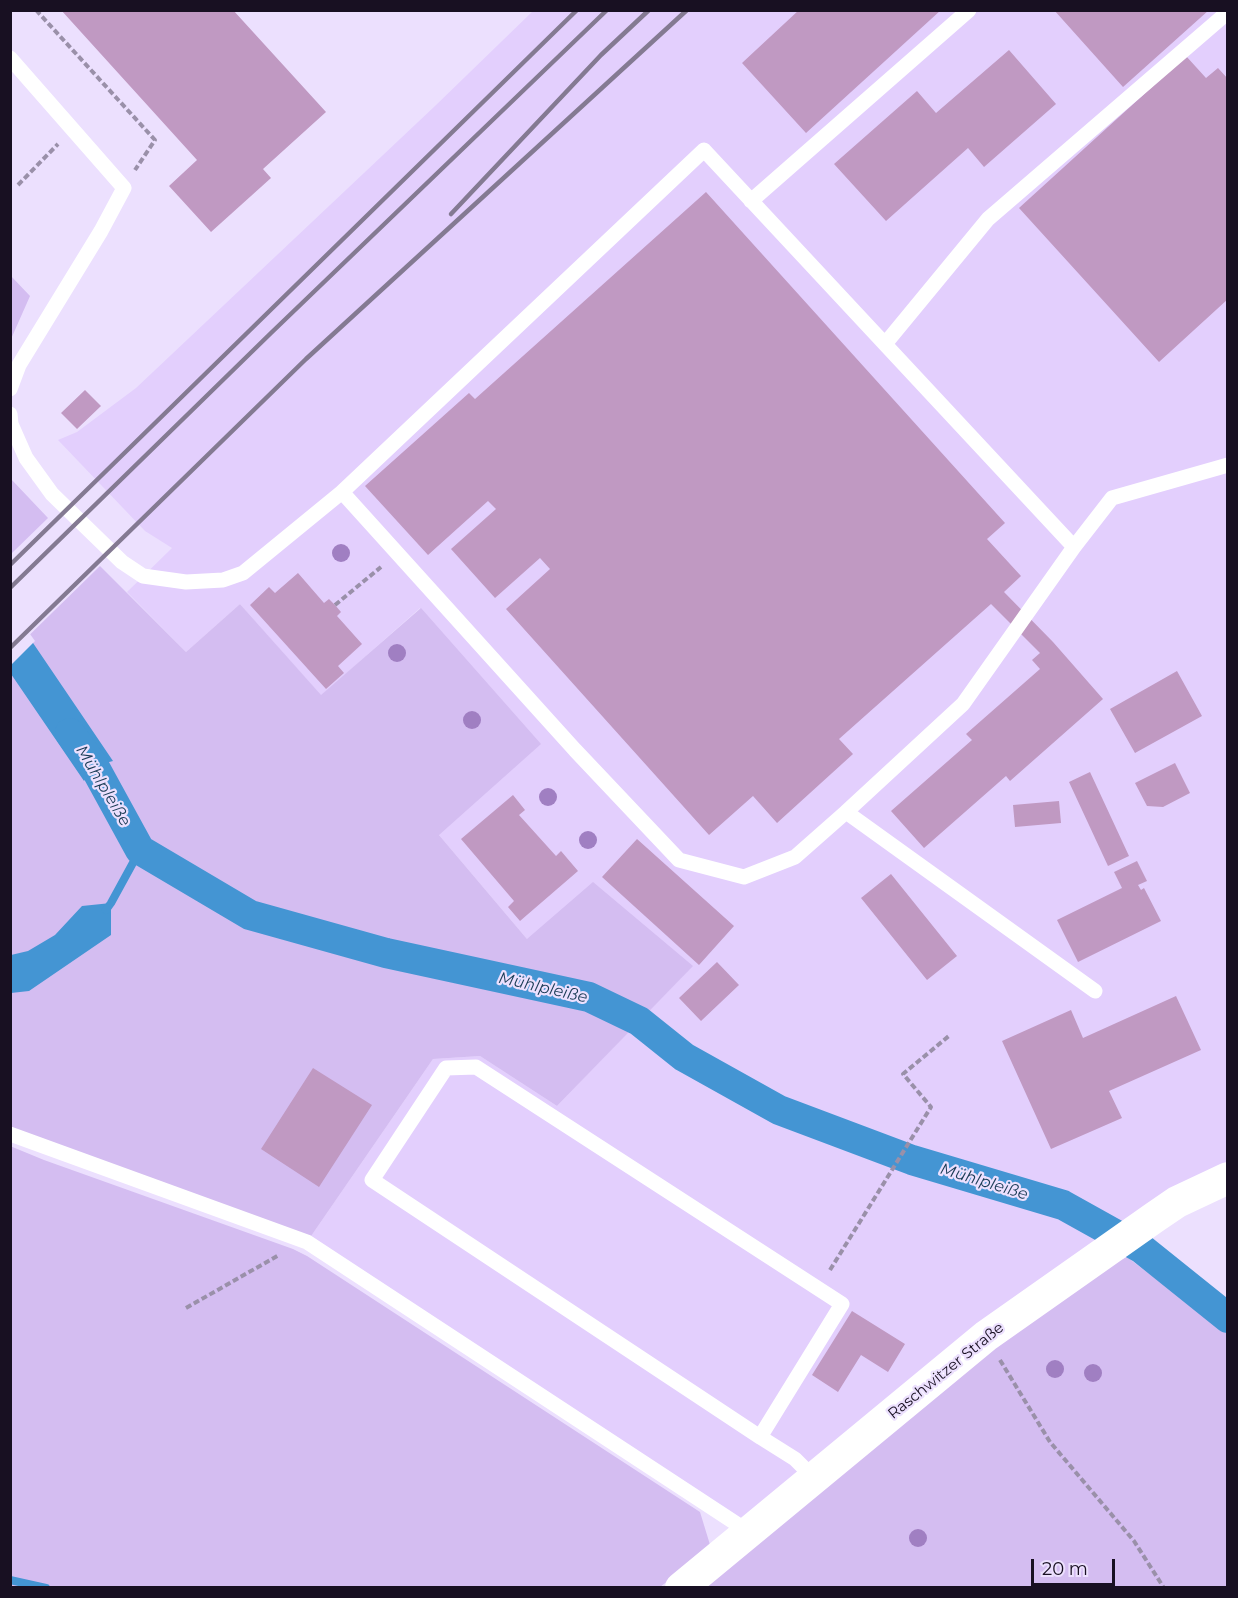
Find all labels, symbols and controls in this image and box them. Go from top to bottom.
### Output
water label: Mühlpleiße [71,742,135,830]
water label: Mühlpleiße [497,968,589,1008]
water label: Mühlpleiße [938,1160,1030,1204]
street label: Raschwitzer Straße [885,1319,1007,1423]
scale bar [1034,1547,1118,1585]
text: 20 m [1042,1558,1088,1580]

